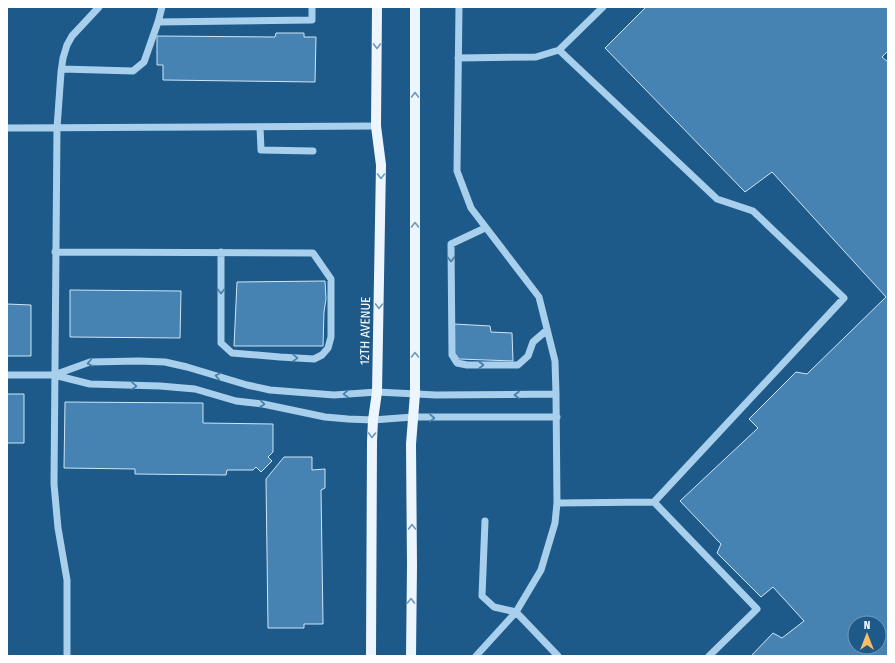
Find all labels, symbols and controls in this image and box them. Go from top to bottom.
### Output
one-way arrow [373,43,381,49]
one-way arrow [411,92,419,98]
one-way arrow [377,173,385,179]
one-way arrow [411,222,419,228]
one-way arrow [447,256,455,262]
one-way arrow [217,288,225,294]
street label: 12TH AVENUE [357,297,373,365]
one-way arrow [375,303,383,309]
one-way arrow [411,352,419,358]
one-way arrow [292,354,298,362]
one-way arrow [87,358,93,367]
one-way arrow [478,361,484,369]
one-way arrow [214,373,221,381]
one-way arrow [131,381,137,390]
one-way arrow [342,390,349,399]
one-way arrow [514,391,520,399]
one-way arrow [259,399,265,408]
one-way arrow [429,414,435,422]
one-way arrow [368,432,377,438]
one-way arrow [408,524,416,530]
one-way arrow [407,598,416,604]
north arrow [847,615,887,655]
text: N [864,619,870,632]

